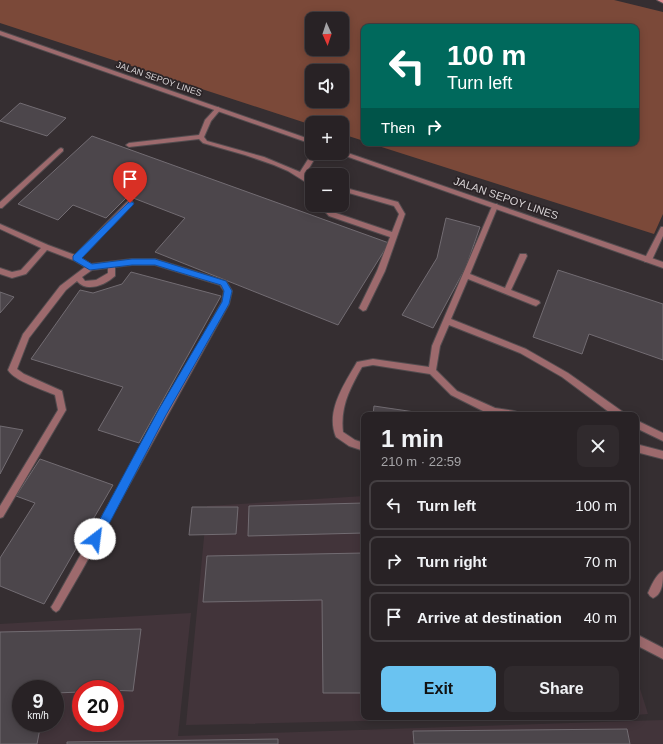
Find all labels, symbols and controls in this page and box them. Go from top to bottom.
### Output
north arrow [305,12,349,56]
map controls [305,12,349,212]
icon: left [381,40,433,92]
text: 100 m [447,40,526,71]
street label: JALAN SEPOY LINES [115,60,203,98]
button: sound [305,64,349,108]
text: Turn left [447,73,512,93]
button: + [305,116,349,160]
icon: right [423,116,445,138]
text: Then [381,119,415,136]
pin [113,162,147,203]
icon: arrive [119,168,141,190]
button: − [305,168,349,212]
street label: JALAN SEPOY LINES [452,174,560,222]
text: 1 min [381,425,444,452]
button: close [577,425,619,467]
text: 210 m · 22:59 [381,454,461,469]
icon: left [383,494,405,516]
text: Turn left [417,497,476,514]
text: 100 m [575,497,617,514]
position arrow [74,518,116,560]
icon: right [383,550,405,572]
text: Turn right [417,553,487,570]
text: 70 m [584,553,617,570]
icon: arrive [383,606,405,628]
text: Arrive at destination [417,609,562,626]
text: 40 m [584,609,617,626]
button: Exit [381,666,496,712]
button: Share [504,666,619,712]
speed limit sign: 20 [72,680,124,732]
text: 9 [32,690,44,712]
text: km/h [27,710,49,721]

